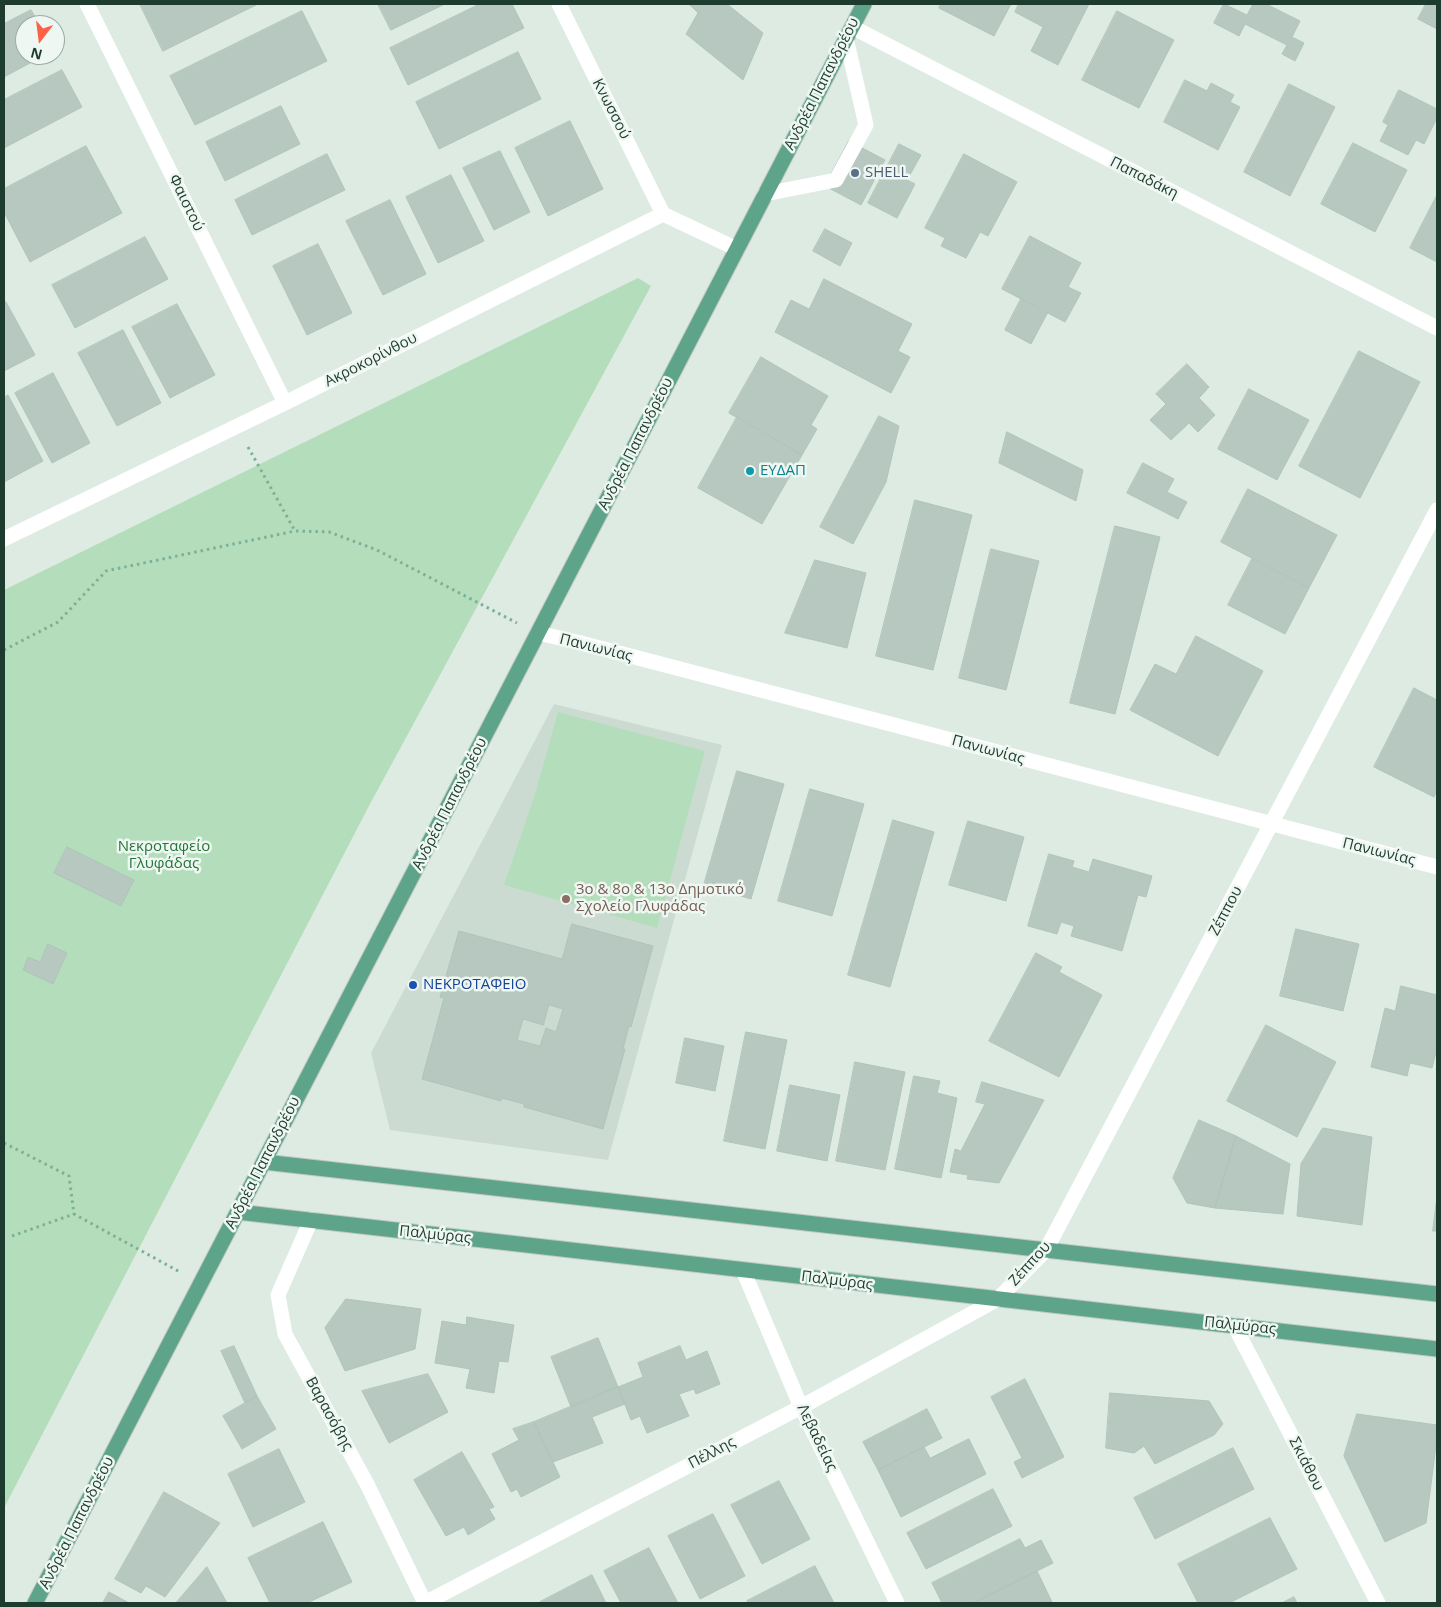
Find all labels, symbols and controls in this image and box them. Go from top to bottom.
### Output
north arrow [15,15,65,65]
street label: Ανδρέα Παπανδρέου [781,15,863,153]
text: N [28,43,44,65]
street label: Κνωσσού [588,76,634,142]
street label: Παπαδάκη [1107,153,1181,203]
place label: SHELL [865,164,908,182]
marker: SHELL [849,167,861,179]
street label: Φαιστού [165,172,207,234]
street label: Ακροκορίνθου [322,329,420,391]
street label: Ανδρέα Παπανδρέου [595,375,677,513]
place label: ΕΥΔΑΠ [760,462,806,480]
marker: ΕΥΔΑΠ [744,465,756,477]
street label: Πανιωνίας [558,630,634,666]
street label: Πανιωνίας [950,732,1026,768]
street label: Ανδρέα Παπανδρέου [409,735,491,873]
street label: Πανιωνίας [1341,834,1417,870]
park label: Νεκροταφείο Γλυφάδας [118,838,210,873]
place label: 3ο & 8ο & 13ο Δημοτικό Σχολείο Γλυφάδας [576,881,744,916]
street label: Ζέππου [1206,883,1246,939]
marker: 3ο & 8ο & 13ο Δημοτικό Σχολείο Γλυφάδας [560,893,572,905]
place label: ΝΕΚΡΟΤΑΦΕΙΟ [423,976,526,994]
marker: ΝΕΚΡΟΤΑΦΕΙΟ [407,979,419,991]
street label: Ανδρέα Παπανδρέου [222,1094,304,1232]
street label: Παλμύρας [398,1222,472,1248]
street label: Ζέππου [1005,1238,1055,1290]
street label: Παλμύρας [800,1268,874,1294]
street label: Παλμύρας [1203,1313,1277,1339]
street label: Βαρασόβης [301,1374,357,1454]
street label: Λεβαδείας [793,1402,841,1474]
street label: Πέλλης [685,1433,739,1473]
street label: Σκιάθου [1285,1434,1327,1494]
street label: Ανδρέα Παπανδρέου [36,1454,118,1592]

